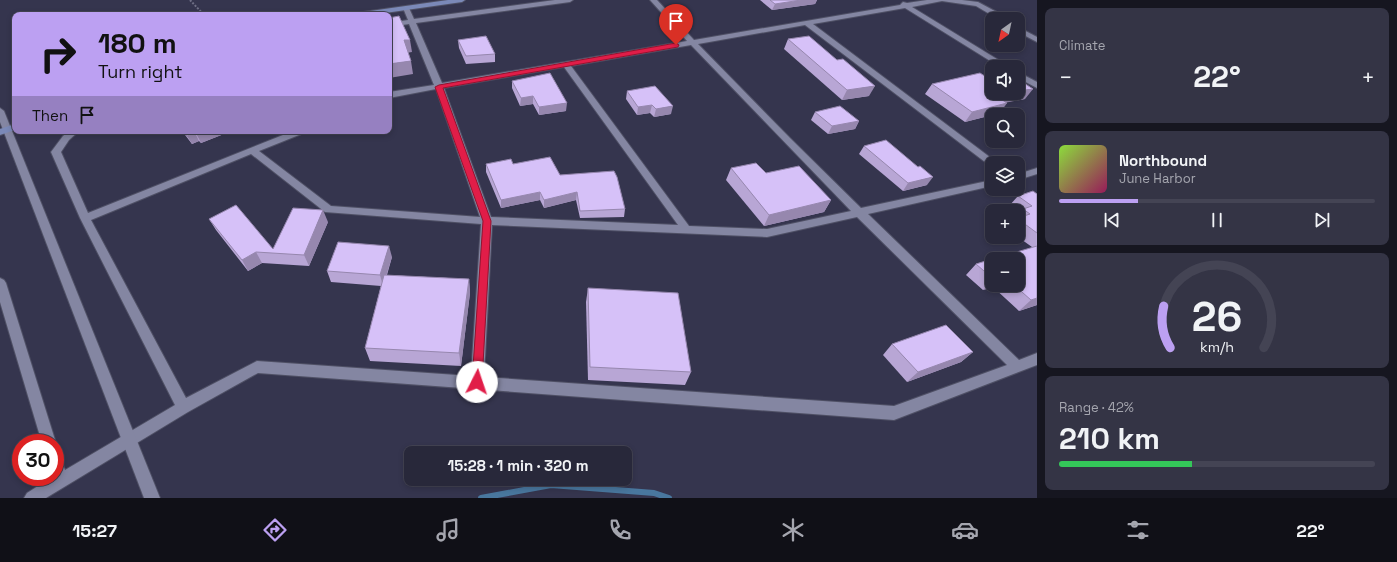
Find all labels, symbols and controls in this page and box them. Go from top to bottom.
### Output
pin [659,4,693,45]
icon: arrive [665,10,687,32]
north arrow [985,12,1025,52]
map controls [985,12,1025,292]
text: 180 m [98,25,177,61]
icon: right [32,28,84,80]
text: Climate [1059,37,1105,54]
text: 22° [1193,57,1241,96]
text: Turn right [98,60,182,83]
button: sound [985,60,1025,100]
text: − [1059,63,1073,91]
text: + [1361,63,1375,91]
icon: arrive [76,104,98,126]
text: Then [32,106,68,125]
button: search [985,108,1025,148]
text: Northbound [1119,151,1207,170]
button: layers [985,156,1025,196]
text: June Harbor [1119,170,1196,187]
button: + [985,204,1025,244]
icon: previous [1101,209,1123,231]
icon: pause [1206,209,1228,231]
icon: next [1311,209,1333,231]
button: − [985,252,1025,292]
text: 26 [1192,290,1242,343]
text: km/h [1200,338,1234,356]
position arrow [456,361,498,403]
text: Range · 42% [1059,399,1134,416]
text: 210 km [1059,419,1160,458]
speed limit sign: 30 [12,434,64,486]
text: 15:28 · 1 min · 320 m [448,456,588,475]
icon: directions [261,516,289,544]
icon: music [434,516,462,544]
icon: phone [606,516,634,544]
icon: climate [779,516,807,544]
icon: car [951,516,979,544]
icon: filters [1124,516,1152,544]
text: 15:27 [72,519,117,542]
text: 22° [1296,519,1325,542]

